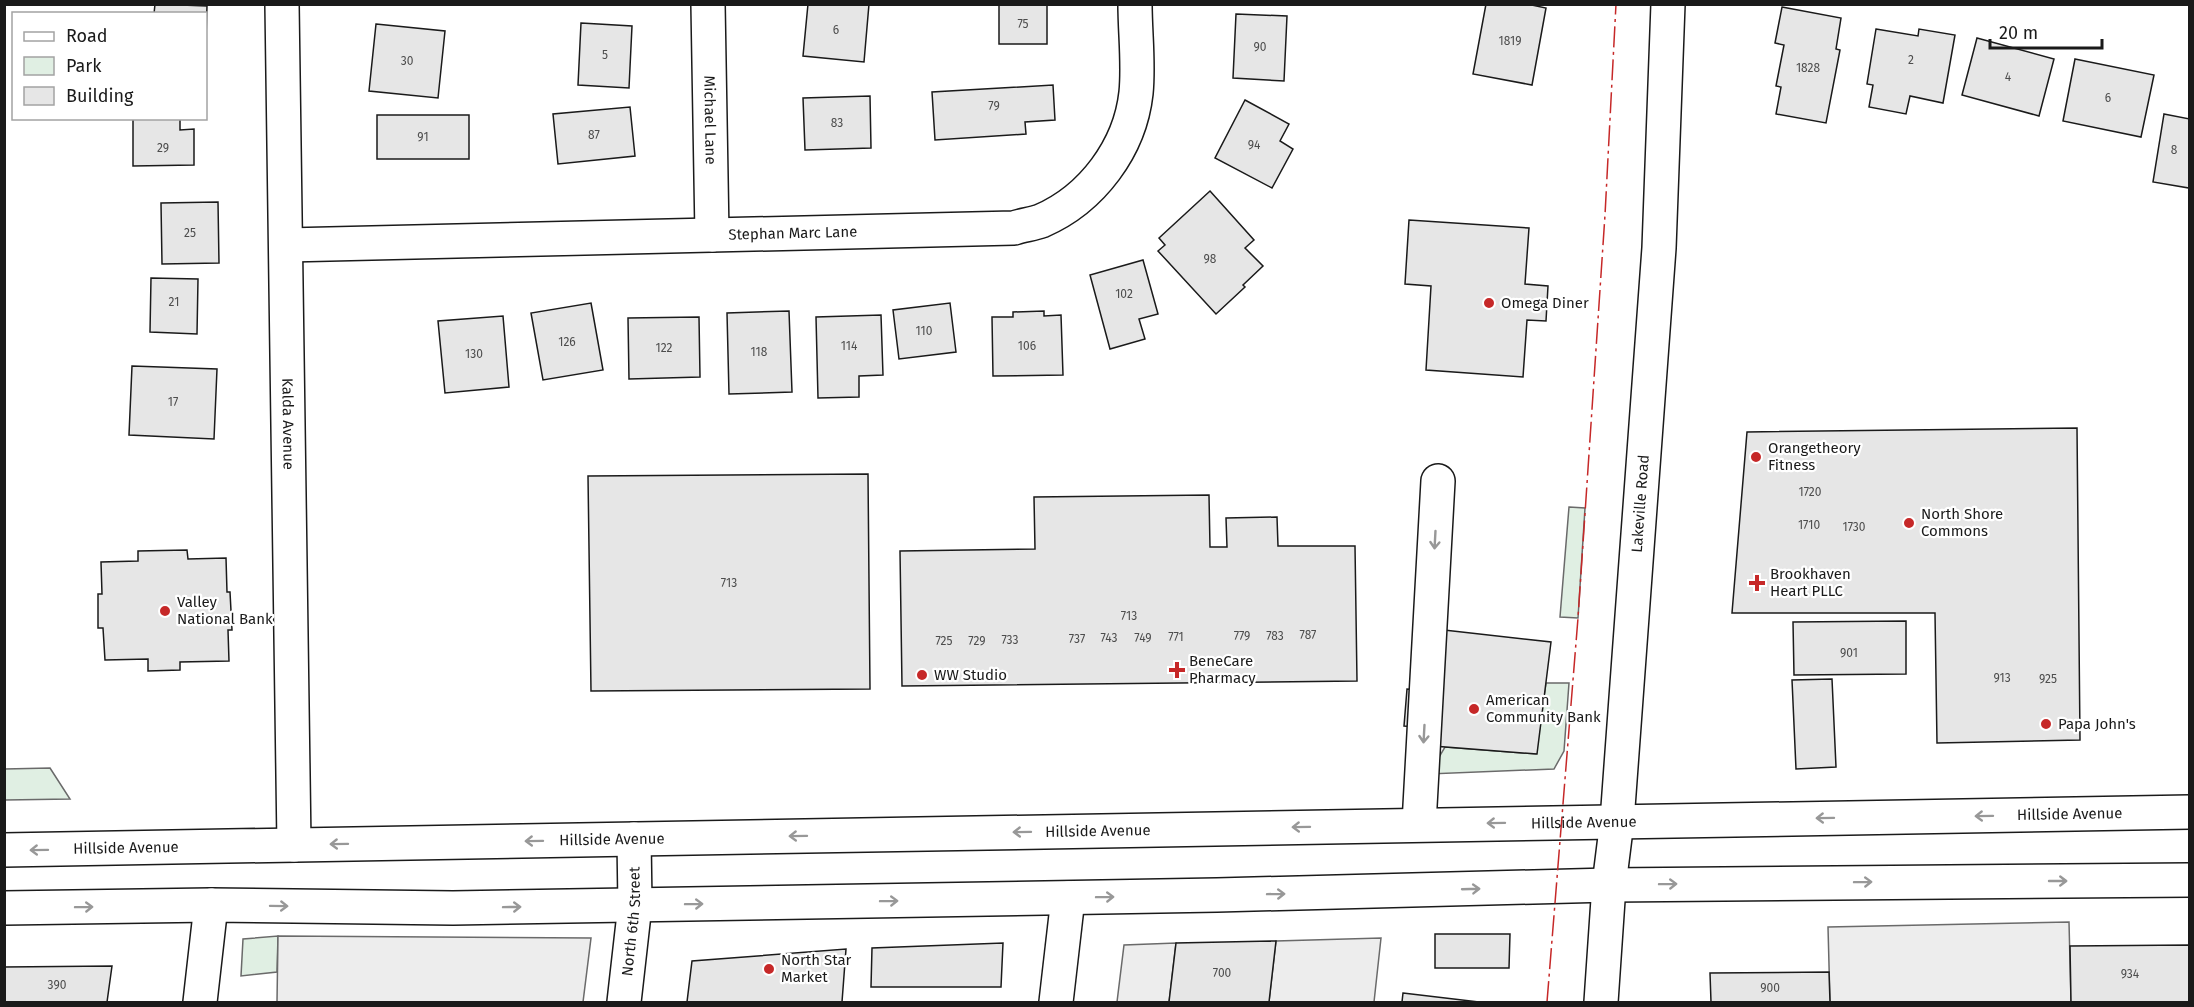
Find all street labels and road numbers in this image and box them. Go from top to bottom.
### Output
street label: Michael Lane [700,75,720,165]
street label: Stephan Marc Lane [728,223,858,244]
street label: Kalda Avenue [278,378,298,470]
street label: Lakeville Road [1628,454,1653,553]
street label: Hillside Avenue [2017,804,2123,824]
street label: Hillside Avenue [1531,813,1637,832]
street label: Hillside Avenue [1045,821,1151,841]
street label: Hillside Avenue [559,830,665,849]
street label: Hillside Avenue [73,838,179,858]
street label: North 6th Street [618,866,644,977]

